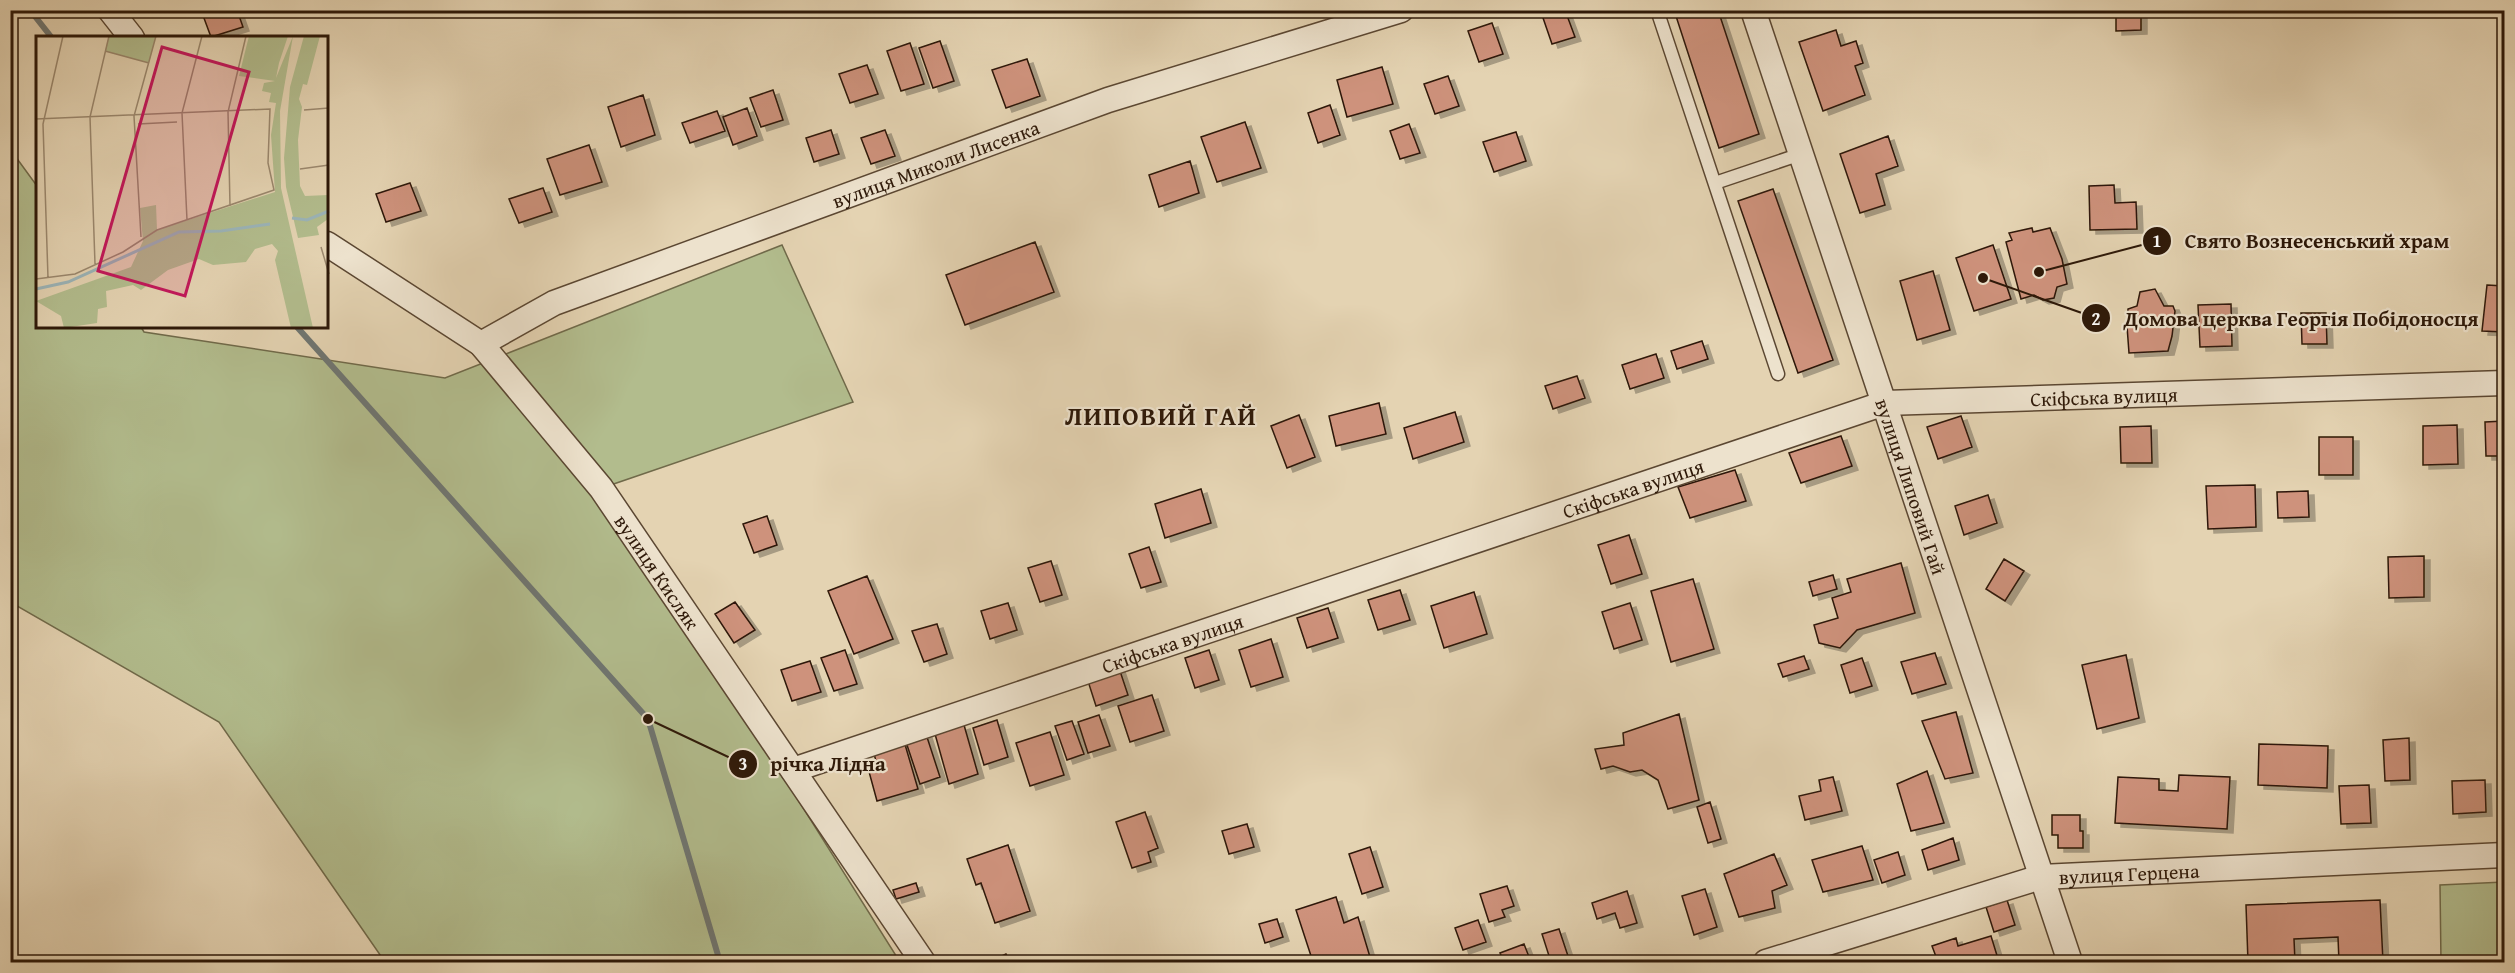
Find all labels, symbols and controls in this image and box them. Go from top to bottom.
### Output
inset map [36,36,328,328]
street label: вулиця Миколи Лисенка [828,112,1044,214]
callout: Свято Вознесенський храм [2142,221,2461,260]
text: Свято Вознесенський храм [2185,225,2449,256]
text: 1 [2152,227,2162,254]
callout: Домова церква Георгія Побідоносця [2081,299,2490,338]
text: Домова церква Георгія Побідоносця [2123,303,2478,334]
text: 2 [2091,305,2101,332]
street label: Скіфська вулиця [2030,379,2178,413]
street label: вулиця Липовий Гай [1869,394,1954,578]
district label: ЛИПОВИЙ ГАЙ [1065,396,1257,435]
street label: Скіфська вулиця [1558,451,1707,525]
street label: вулиця Кисляк [608,508,708,635]
street label: Скіфська вулиця [1098,605,1247,680]
callout: річка Лідна [728,744,897,783]
text: річка Лідна [770,748,886,779]
text: 3 [738,750,748,777]
street label: вулиця Герцена [2058,855,2200,891]

